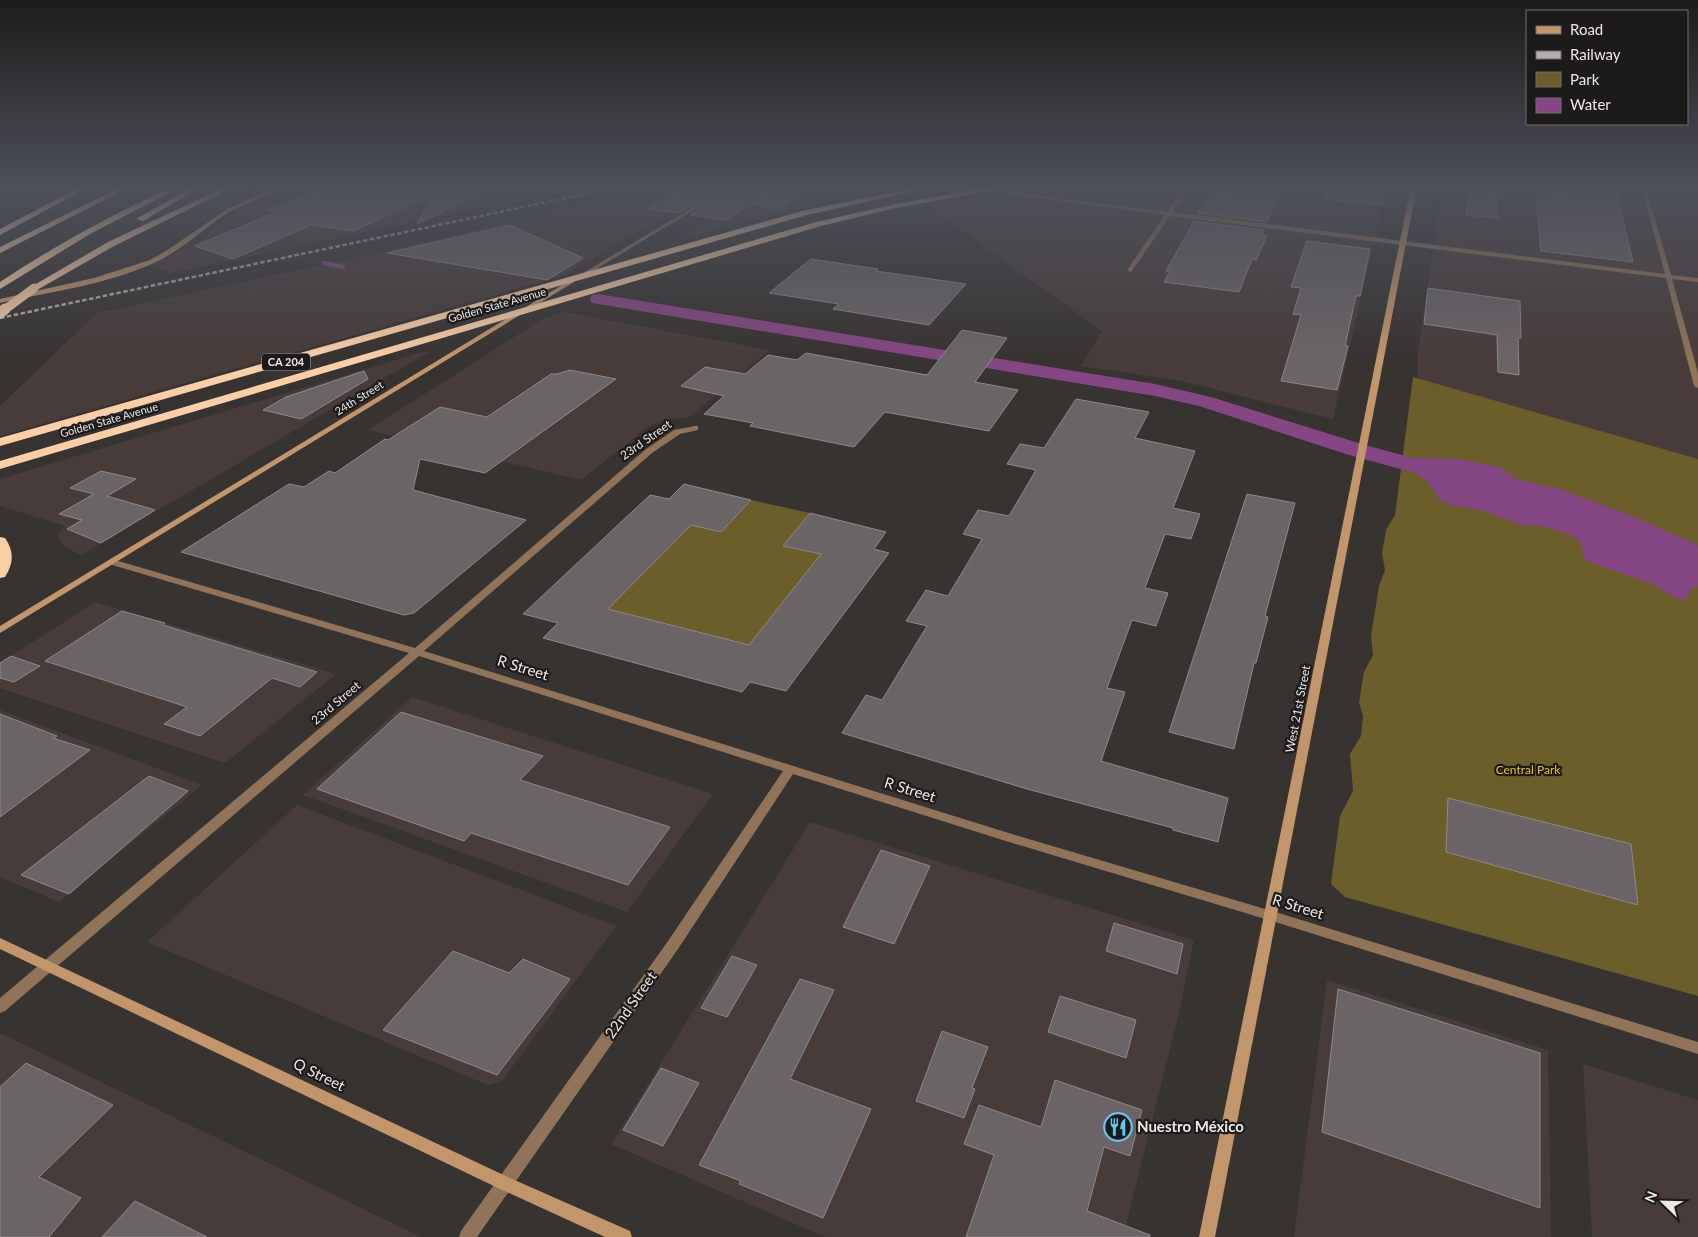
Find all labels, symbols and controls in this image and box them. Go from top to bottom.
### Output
legend [1526,10,1688,125]
text: Road [1570,20,1603,38]
text: Railway [1570,45,1621,63]
text: Park [1570,70,1600,88]
text: Water [1570,95,1611,113]
street label: Golden State Avenue [446,284,548,325]
road number: CA 204 [262,354,310,371]
street label: 24th Street [332,378,385,418]
street label: Golden State Avenue [58,399,160,440]
street label: 23rd Street [617,416,675,463]
street label: R Street [495,651,552,684]
street label: West 21st Street [1282,663,1313,754]
street label: 23rd Street [308,677,364,727]
park label: Central Park [1496,762,1561,777]
street label: R Street [882,773,939,806]
street label: R Street [1270,890,1327,923]
street label: 22nd Street [601,967,660,1041]
street label: Q Street [291,1054,349,1095]
restaurant icon: Nuestro México [1103,1112,1133,1142]
place label: Nuestro México [1137,1117,1244,1135]
north arrow [1638,1177,1688,1227]
text: N [1641,1188,1661,1205]

